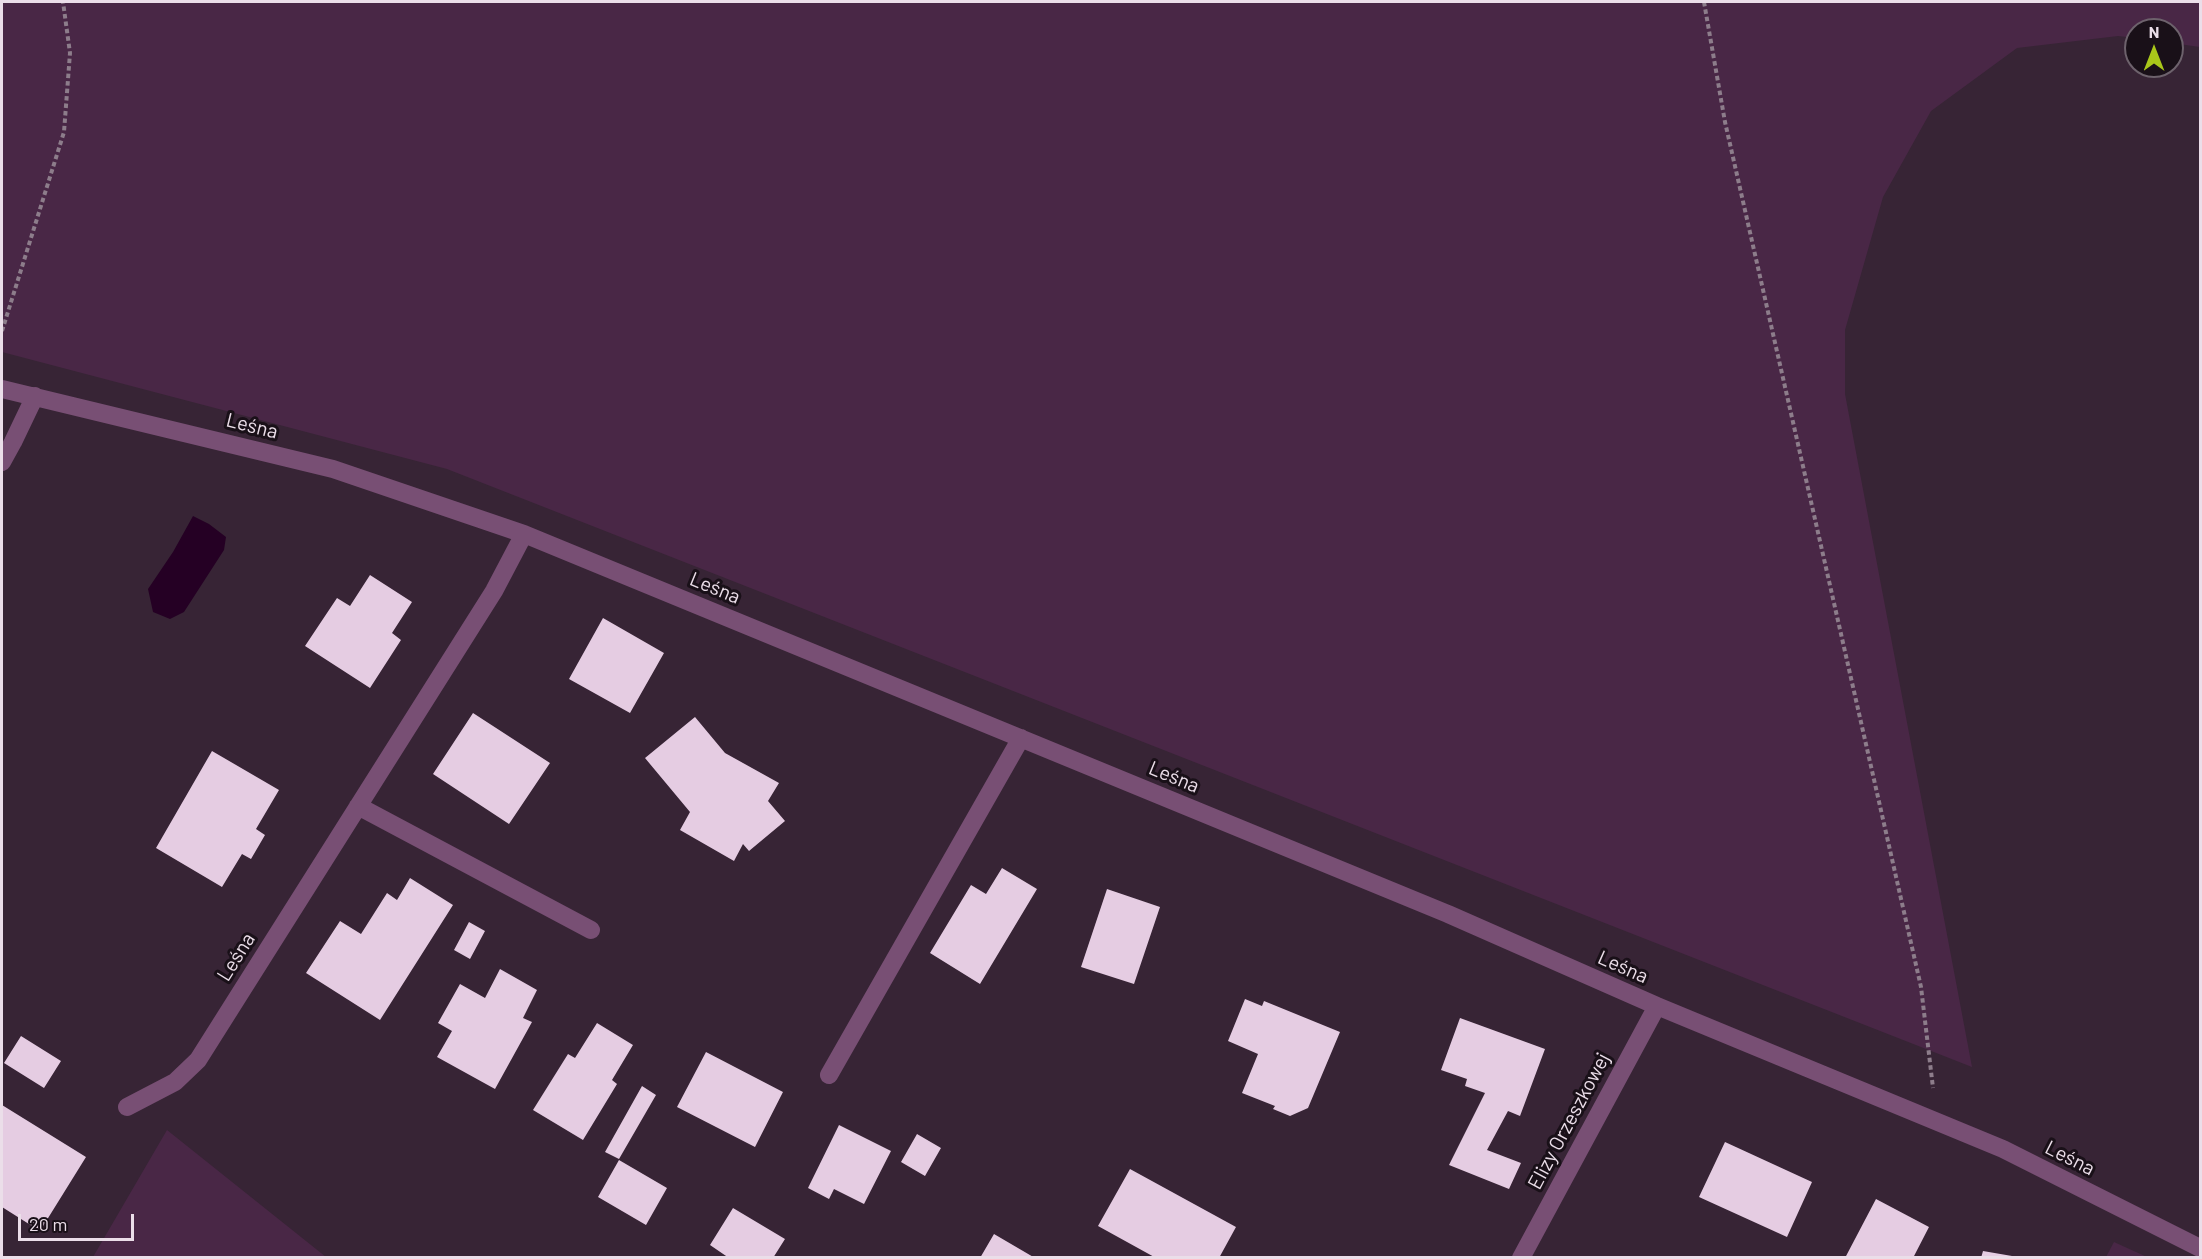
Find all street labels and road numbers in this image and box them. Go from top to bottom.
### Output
street label: Leśna [224,408,280,444]
street label: Leśna [686,567,744,609]
street label: Leśna [1145,756,1203,798]
street label: Leśna [212,928,260,986]
street label: Leśna [1594,945,1652,989]
street label: Elizy Orzeszkowej [1523,1049,1615,1193]
street label: Leśna [2041,1135,2099,1181]

